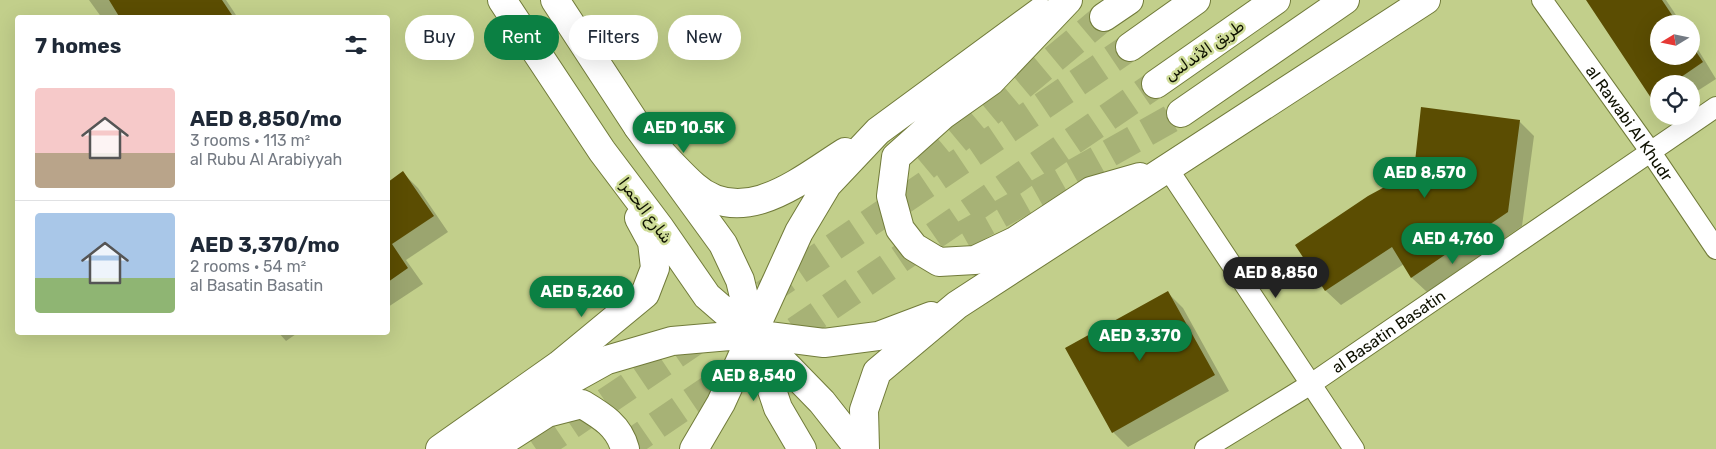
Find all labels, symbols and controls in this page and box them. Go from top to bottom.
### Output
chip: Buy [405,15,474,60]
chip: Rent [484,15,559,60]
chip: Filters [569,15,658,60]
chip: New [668,15,741,60]
north arrow [1650,15,1700,65]
map controls [1650,15,1700,125]
street label: طريق الأندلس [1161,16,1248,86]
icon: filters [342,31,370,59]
text: 7 homes [35,33,121,58]
street label: al Rawabi Al Khudr [1582,62,1677,185]
button: locate [1650,75,1700,125]
text: AED 8,850/mo [190,106,342,131]
icon: home [75,108,135,168]
pin: AED 10.5K [627,112,741,154]
text: AED 10.5K [644,118,724,137]
text: 3 rooms · 113 m² [190,131,310,150]
text: al Rubu Al Arabiyyah [190,150,342,169]
pin: AED 8,570 [1368,156,1482,199]
text: AED 8,570 [1384,163,1466,182]
street label: شارع الحمرا [613,174,676,248]
pin: AED 4,760 [1396,222,1510,265]
text: AED 4,760 [1412,229,1494,248]
text: AED 3,370/mo [190,232,340,257]
icon: home [75,233,135,293]
pin: AED 8,850 [1219,256,1333,299]
text: 2 rooms · 54 m² [190,257,306,276]
text: AED 8,850 [1234,263,1318,282]
text: al Basatin Basatin [190,276,323,295]
pin: AED 5,260 [525,276,639,318]
text: AED 5,260 [541,282,623,301]
street label: al Basatin Basatin [1328,286,1449,377]
pin: AED 3,370 [1083,320,1197,362]
text: AED 3,370 [1099,326,1181,345]
pin: AED 8,540 [697,360,811,402]
text: AED 8,540 [712,366,796,385]

